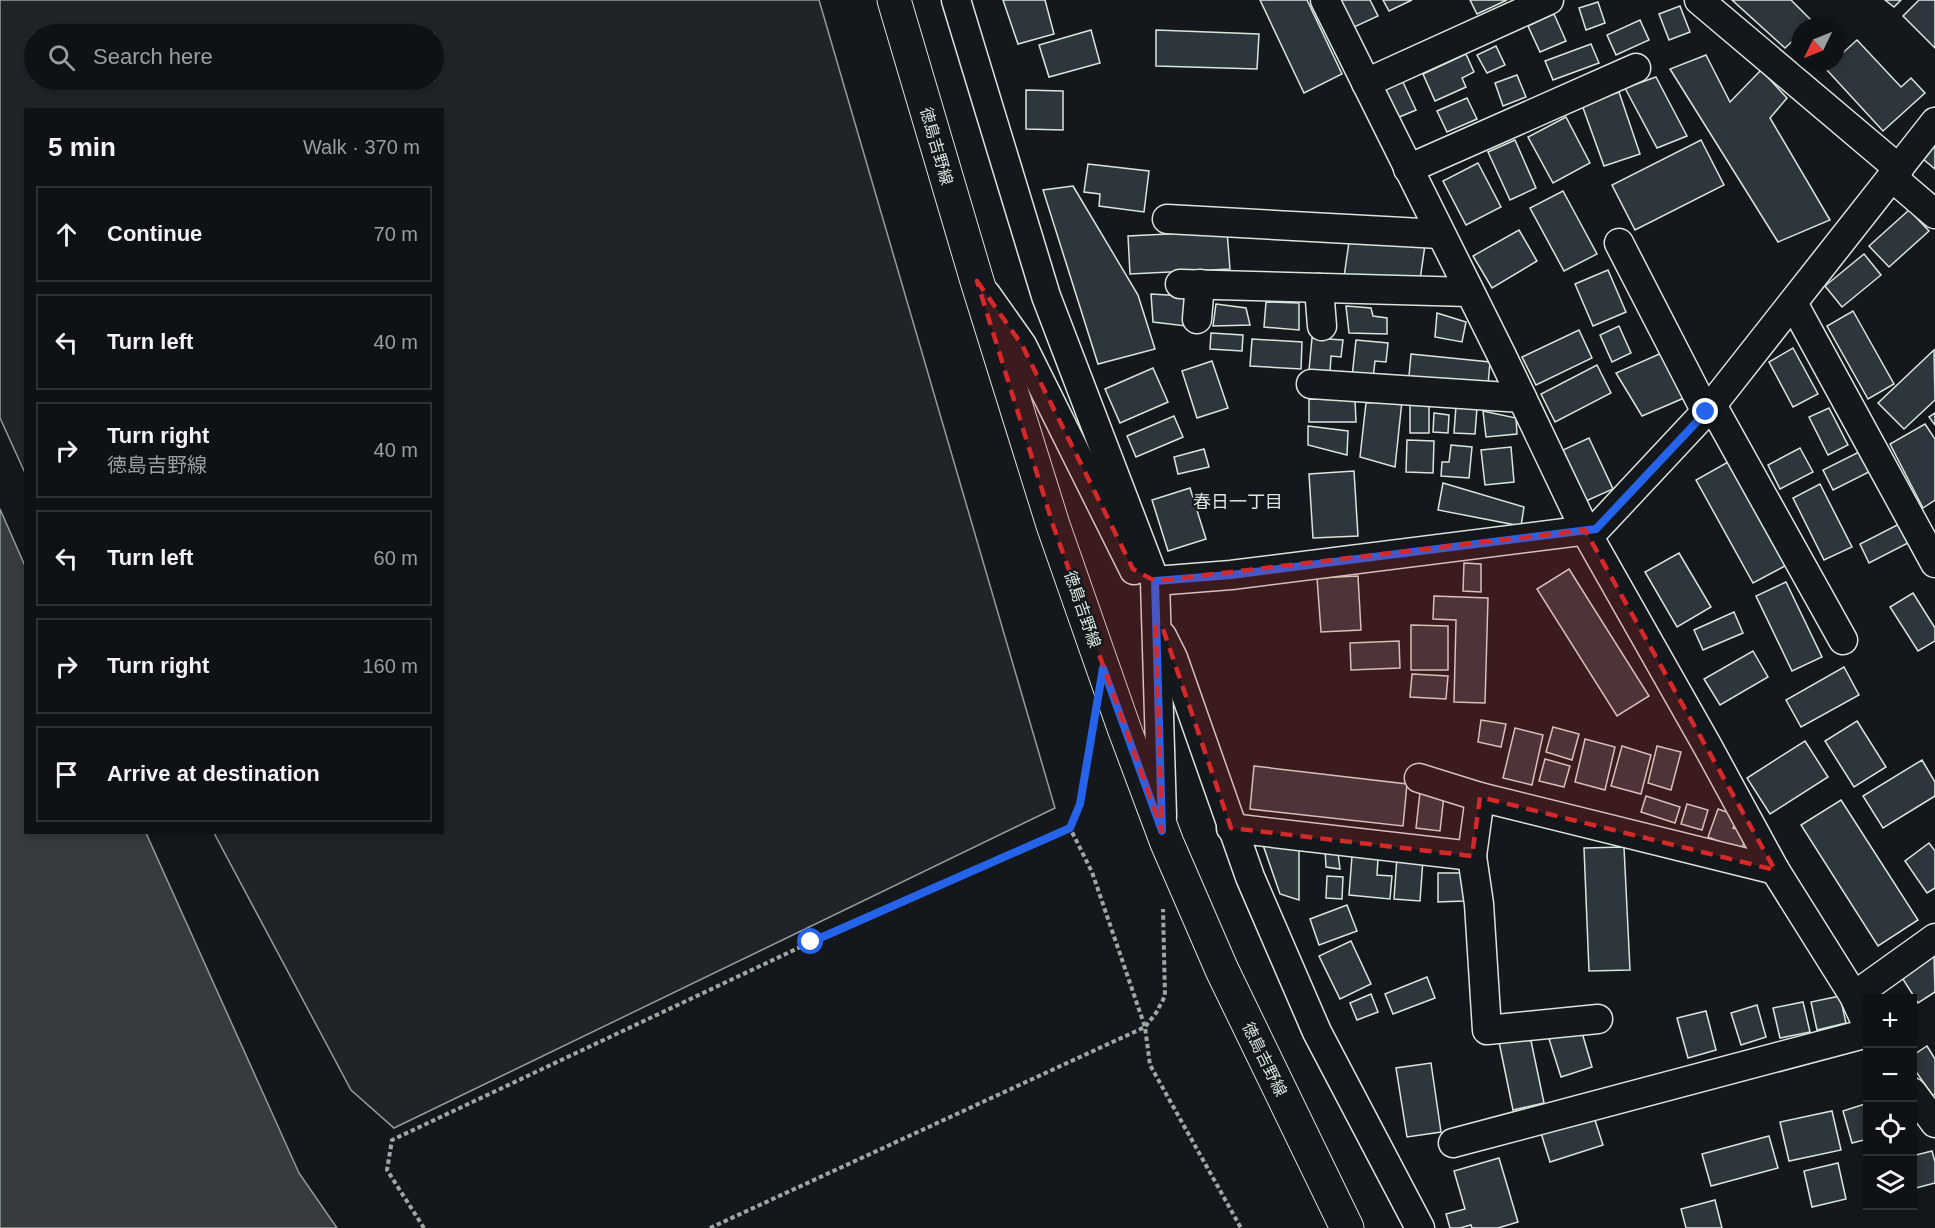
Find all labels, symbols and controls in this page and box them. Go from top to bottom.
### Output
north arrow [1791,18,1845,72]
search box [24,24,444,90]
icon: search [45,41,78,74]
text: Search here [93,44,213,69]
street label: 徳島吉野線 [917,105,956,187]
text: 5 min [48,132,116,162]
text: Walk · 370 m [303,136,420,158]
icon: ahead [50,218,83,251]
text: Continue [107,221,202,246]
text: 70 m [374,223,418,245]
icon: left [50,326,83,359]
text: Turn left [107,329,193,354]
text: 40 m [374,331,418,353]
route end [1692,398,1718,424]
text: Turn right [107,423,209,448]
icon: right [50,434,83,467]
text: 40 m [374,439,418,461]
text: 徳島吉野線 [107,454,207,476]
district label: 春日一丁目 [1193,492,1283,512]
icon: left [50,542,83,575]
text: Turn left [107,545,193,570]
text: 60 m [374,547,418,569]
street label: 徳島吉野線 [1061,569,1104,650]
icon: right [50,650,83,683]
text: Turn right [107,653,209,678]
text: 160 m [362,655,418,677]
icon: arrive [50,758,83,791]
text: Arrive at destination [107,761,320,786]
route start [797,928,823,954]
map controls [1863,994,1917,1210]
button: + [1863,994,1917,1048]
street label: 徳島吉野線 [1239,1020,1290,1099]
button: − [1863,1048,1917,1102]
button: locate [1863,1102,1917,1156]
button: layers [1863,1156,1917,1210]

